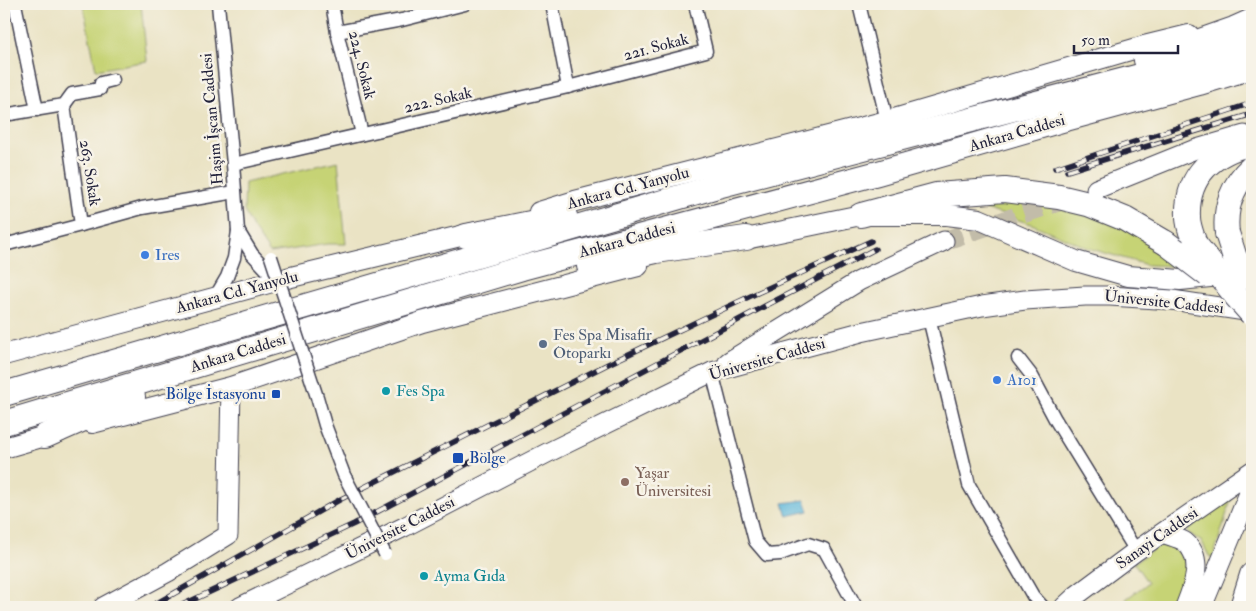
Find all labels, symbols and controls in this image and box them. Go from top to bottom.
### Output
scale bar [1074,22,1177,54]
street label: 224. Sokak [344,29,380,102]
street label: 221. Sokak [621,29,691,65]
text: 50 m [1081,31,1110,50]
street label: Haşim İşcan Caddesi [196,52,228,186]
street label: 222. Sokak [402,82,474,118]
street label: Ankara Caddesi [966,110,1067,157]
street label: 263. Sokak [75,138,105,208]
street label: Ankara Cd. Yanyolu [564,162,691,214]
street label: Ankara Caddesi [576,218,677,263]
place label: Ires [155,245,180,265]
marker: Ires [139,249,151,261]
street label: Ankara Cd. Yanyolu [173,266,300,318]
street label: Üniversite Caddesi [1103,286,1225,318]
place label: Fes Spa Misafir Otoparkı [553,325,652,364]
street label: Ankara Caddesi [187,329,288,377]
street label: Üniversite Caddesi [706,333,828,385]
marker: Fes Spa Misafir Otoparkı [537,338,549,350]
place label: A101 [1006,370,1037,390]
marker: A101 [991,374,1003,386]
place label: Fes Spa [396,381,445,402]
place label: Bölge İstasyonu [166,384,266,404]
marker: Fes Spa [380,385,392,397]
marker: Bölge İstasyonu [270,388,282,400]
place label: Bölge [469,448,506,468]
marker: Bölge [451,451,465,465]
place label: Yaşar Üniversitesi [635,463,711,501]
marker: Yaşar Üniversitesi [619,476,631,488]
street label: Üniversite Caddesi [342,492,458,564]
street label: Sanayi Caddesi [1112,503,1202,573]
place label: Ayma Gıda [433,566,506,586]
marker: Ayma Gıda [418,570,430,582]

